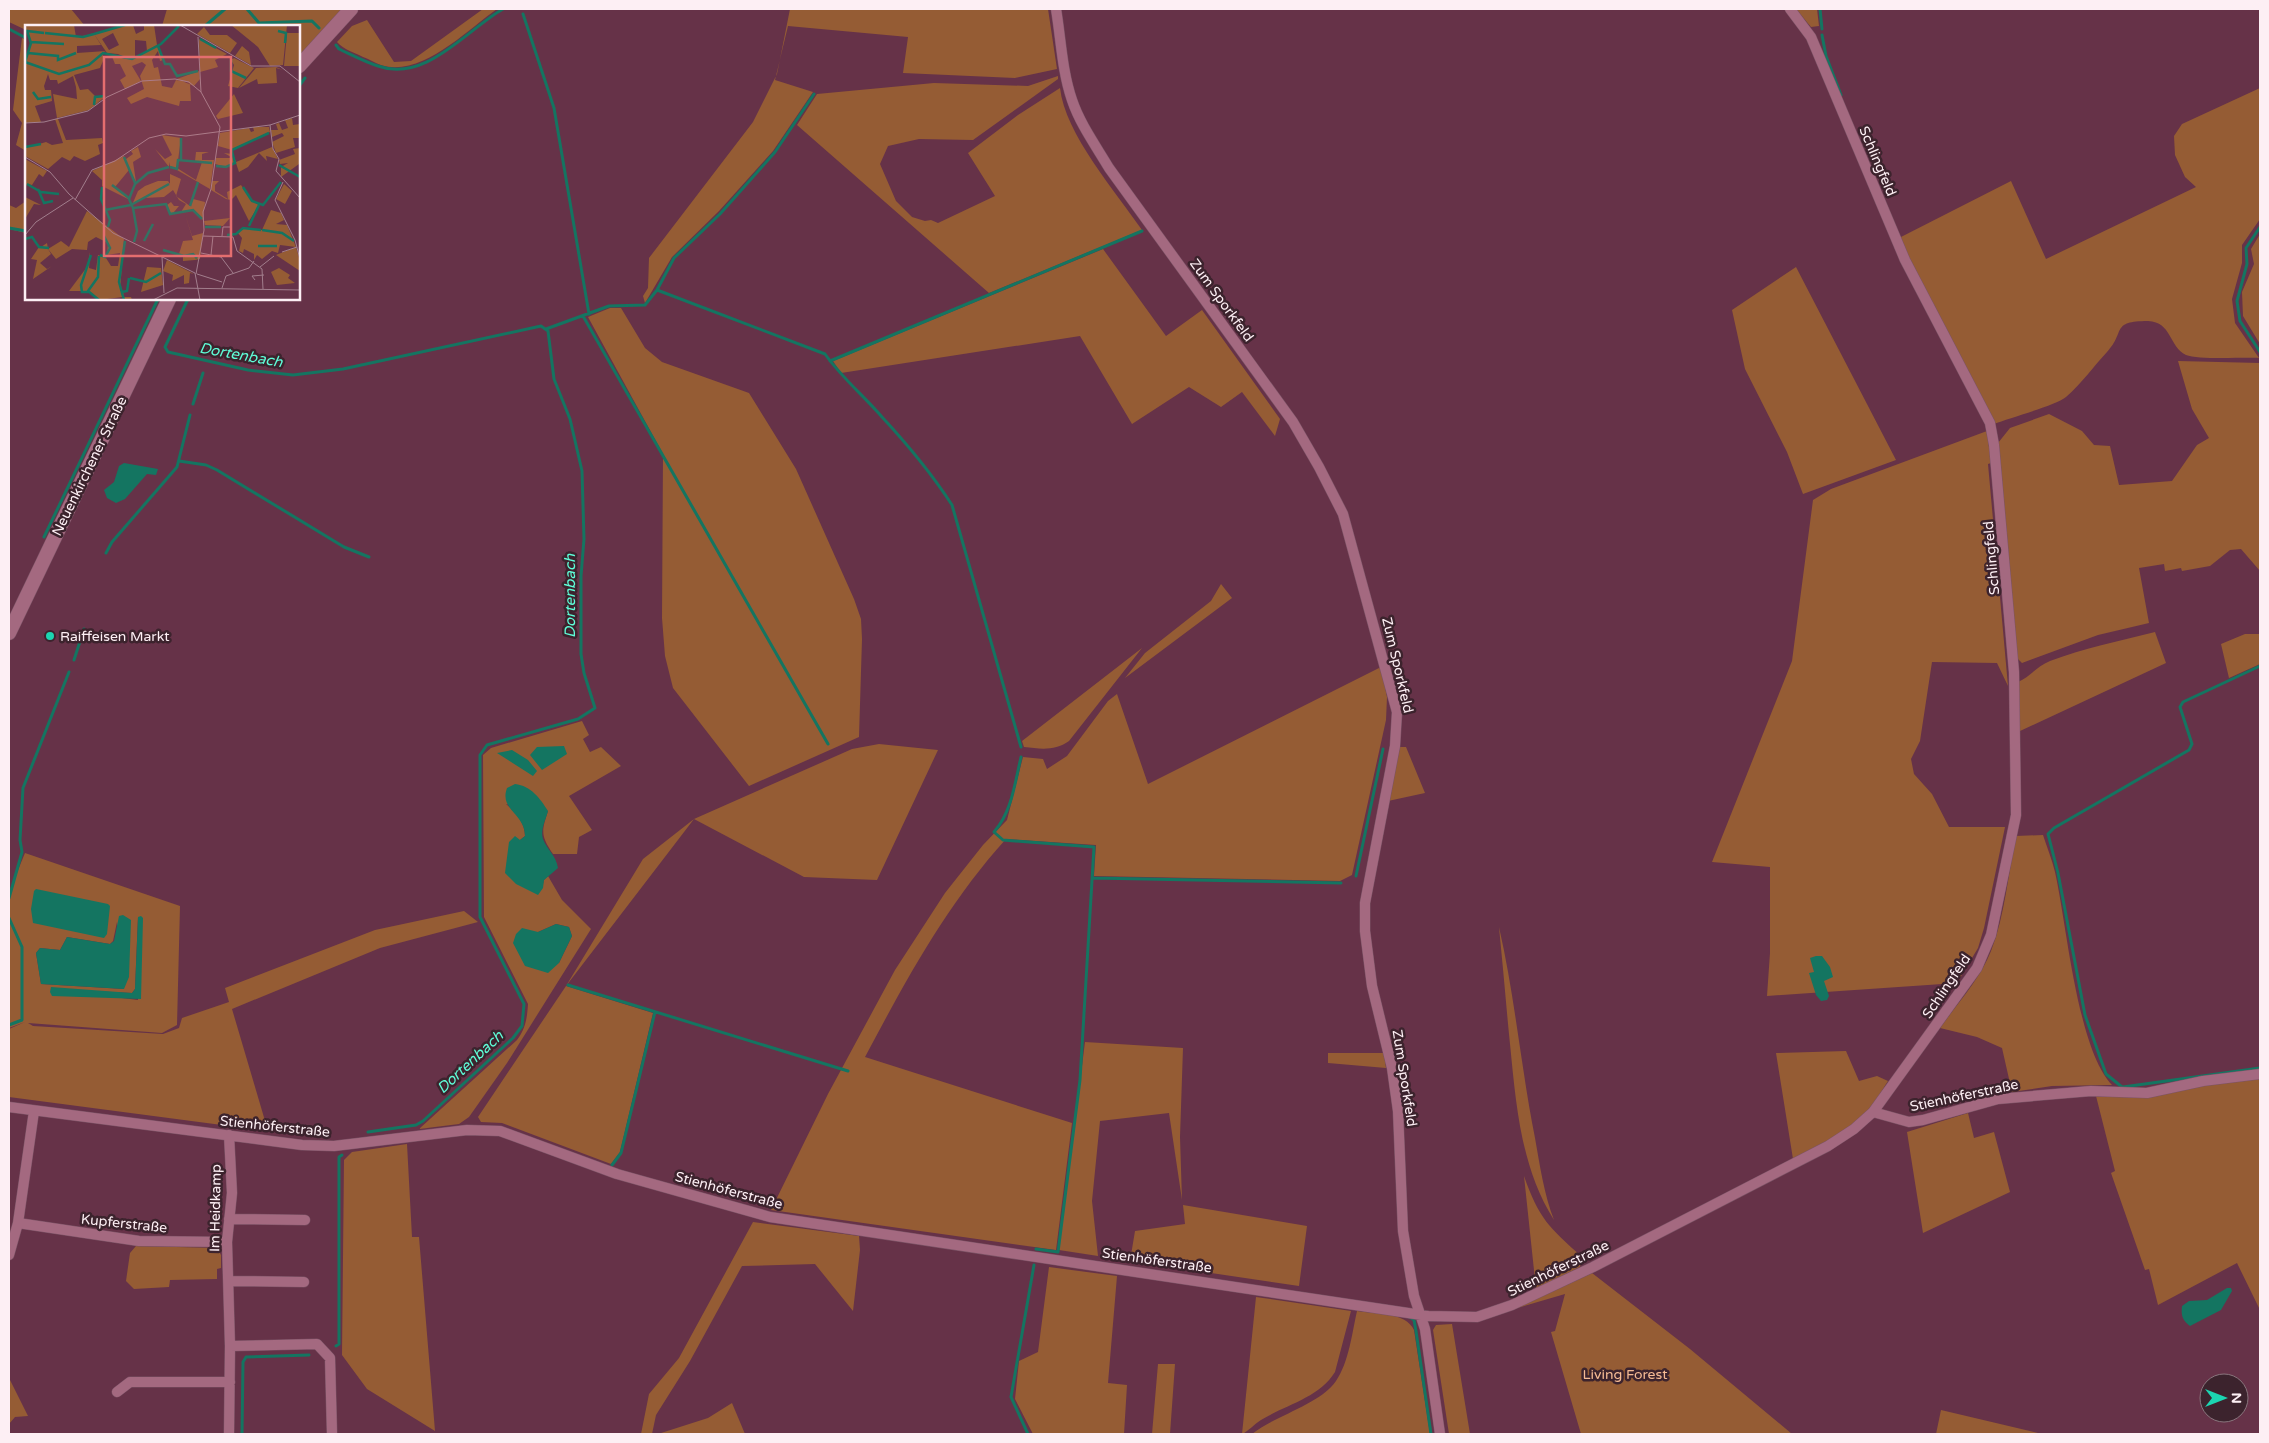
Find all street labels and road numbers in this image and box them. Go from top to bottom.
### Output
street label: Schlingfeld [1855,124,1900,199]
street label: Zum Sporkfeld [1186,256,1257,345]
street label: Neuenkirchener Straße [48,394,131,539]
street label: Schlingfeld [1980,520,2003,596]
street label: Zum Sporkfeld [1378,615,1417,715]
street label: Schlingfeld [1919,951,1974,1022]
street label: Zum Sporkfeld [1388,1028,1421,1128]
street label: Stienhöferstraße [1908,1076,2020,1115]
street label: Stienhöferstraße [219,1112,331,1141]
street label: Im Heidkamp [206,1164,225,1252]
street label: Stienhöferstraße [673,1168,784,1213]
street label: Kupferstraße [80,1211,168,1236]
street label: Stienhöferstraße [1505,1237,1612,1300]
street label: Stienhöferstraße [1101,1244,1213,1277]

